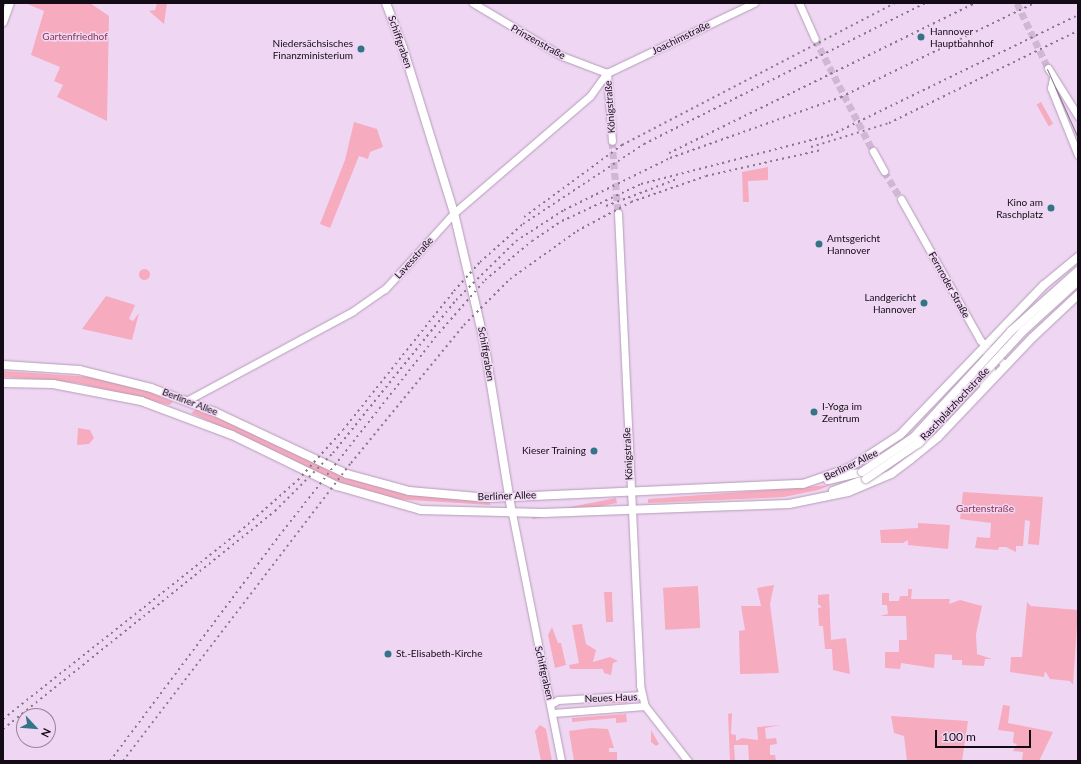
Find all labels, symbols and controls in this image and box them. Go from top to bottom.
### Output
street label: Schiffgraben [385,14,415,70]
street label: Joachimstraße [650,19,712,57]
street label: Prinzenstraße [509,22,567,62]
place label: Hannover Hauptbahnhof [930,25,994,48]
park label: Gartenfriedhof [42,31,108,43]
marker: Hannover Hauptbahnhof [915,31,927,43]
place label: Niedersächsisches Finanzministerium [273,37,353,60]
marker: Niedersächsisches Finanzministerium [356,44,366,54]
street label: Königstraße [602,80,618,134]
place label: Kino am Raschplatz [996,196,1043,220]
marker: Kino am Raschplatz [1046,203,1056,213]
place label: Amtsgericht Hannover [827,232,880,256]
street label: Lavesstraße [392,235,436,281]
marker: Amtsgericht Hannover [814,239,824,249]
street label: Fernroder Straße [926,250,972,320]
place label: Landgericht Hannover [864,291,916,314]
marker: Landgericht Hannover [919,298,929,308]
street label: Schiffgraben [475,326,497,382]
street label: Raschplatzhochstraße [918,365,992,443]
street label: Berliner Allee [160,386,220,418]
place label: I-Yoga im Zentrum [822,400,862,424]
marker: I-Yoga im Zentrum [809,407,819,417]
street label: Königstraße [621,427,635,481]
place label: Kieser Training [521,445,586,457]
marker: Kieser Training [589,446,599,456]
street label: Berliner Allee [822,447,880,483]
street label: Berliner Allee [477,489,537,503]
park label: Gartenstraße [956,503,1014,515]
street label: Schiffgraben [532,645,556,701]
place label: St.-Elisabeth-Kirche [396,648,482,660]
marker: St.-Elisabeth-Kirche [383,649,393,659]
street label: Neues Haus [584,691,638,705]
north arrow [16,708,56,748]
scale bar [937,722,1033,748]
text: N [39,726,54,740]
text: 100 m [942,729,976,744]

